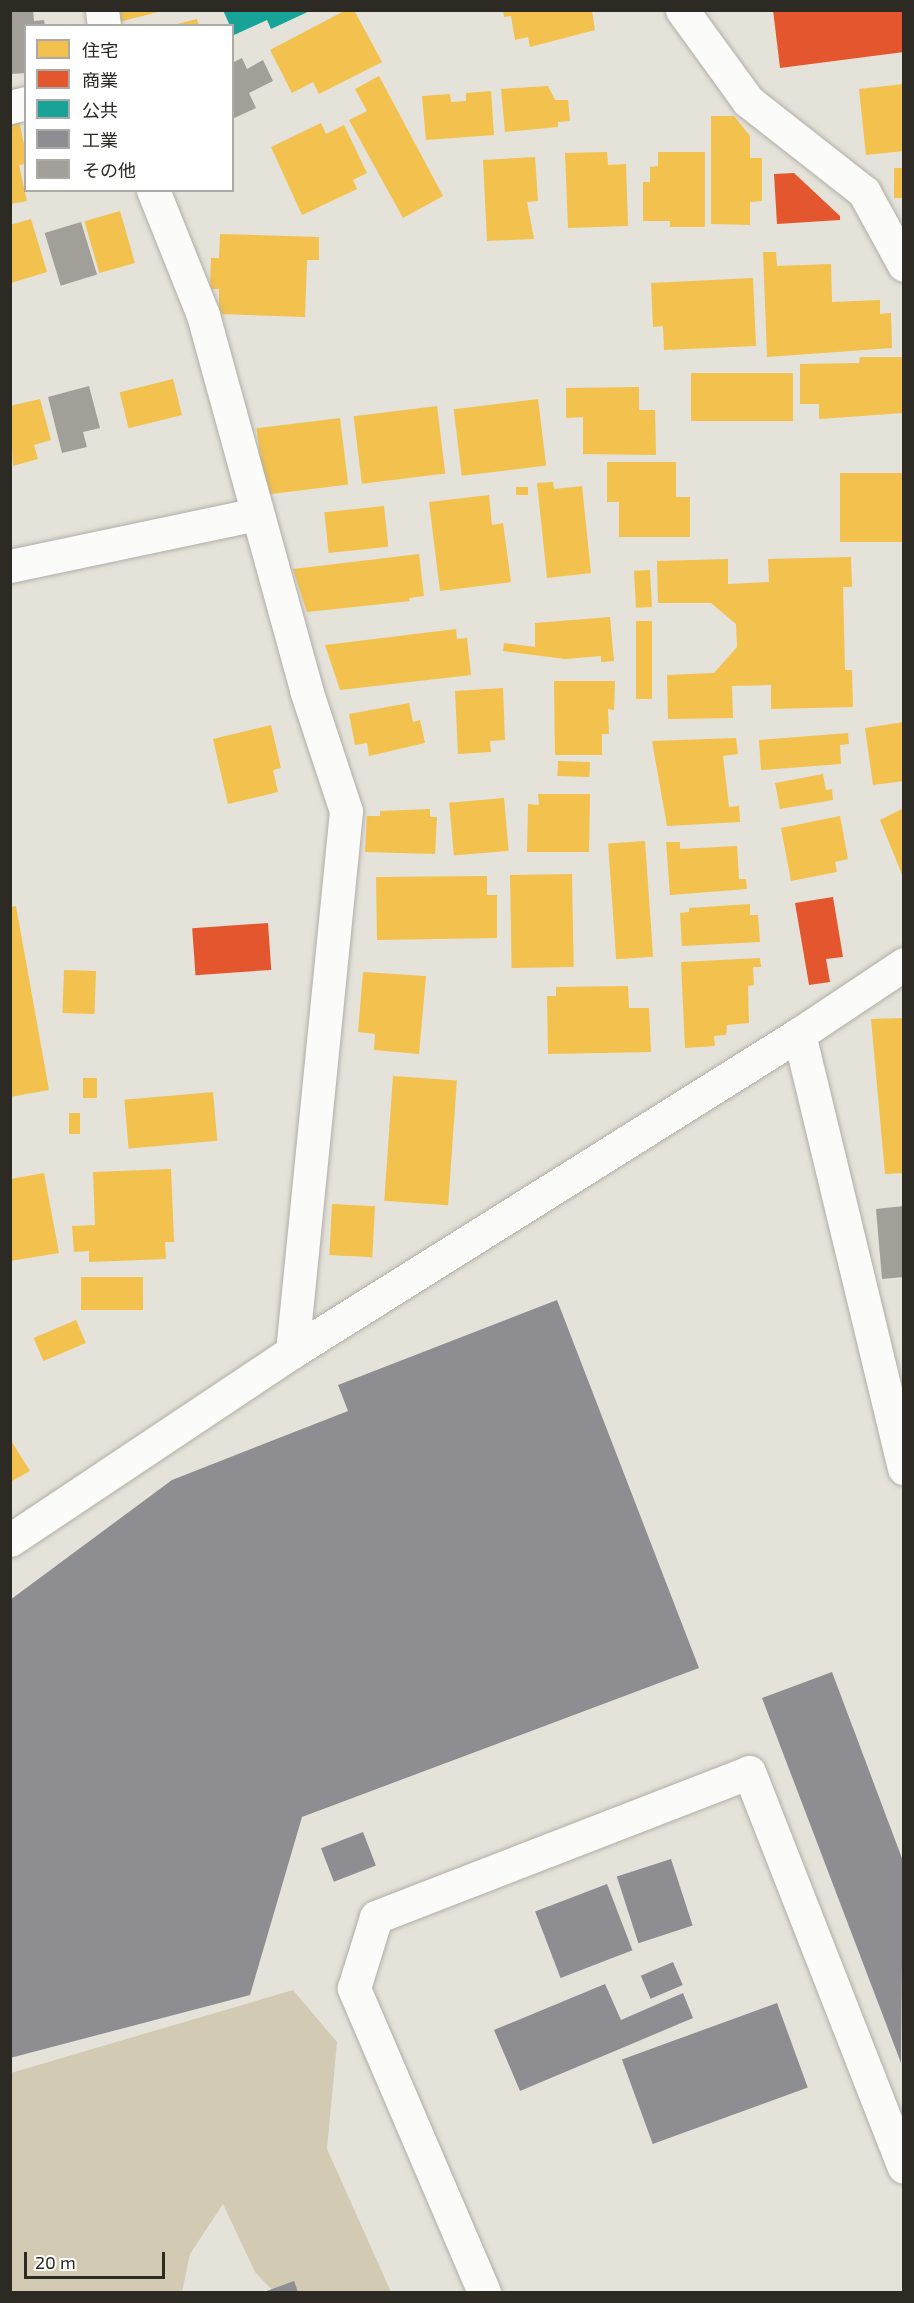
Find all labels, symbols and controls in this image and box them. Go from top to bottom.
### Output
legend [24,24,234,192]
text: 住宅 [82,39,118,61]
text: 商業 [82,69,118,91]
text: 公共 [82,99,118,121]
text: 工業 [82,129,118,151]
text: その他 [82,159,136,181]
scale bar [27,2240,168,2278]
text: 20 m [35,2251,76,2273]

